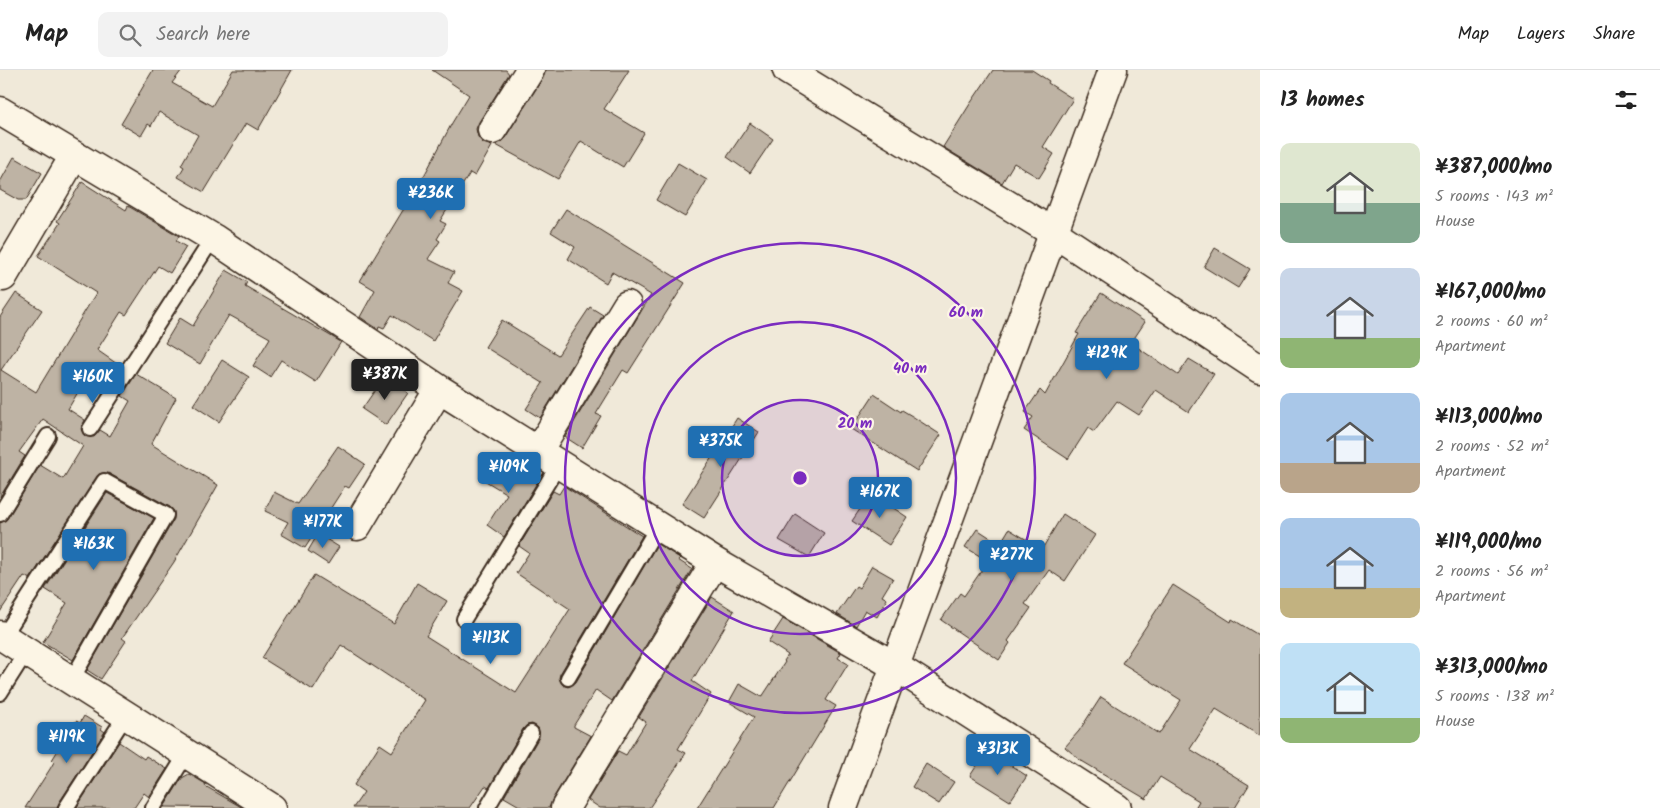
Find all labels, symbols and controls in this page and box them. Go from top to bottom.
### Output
search box [98,12,448,57]
text: Map [25,15,68,54]
text: Search here [156,20,250,50]
text: Map [1458,20,1489,49]
text: Layers [1517,20,1565,49]
text: Share [1593,20,1635,49]
icon: search [116,21,144,49]
text: 13 homes [1280,84,1365,117]
icon: filters [1612,86,1640,114]
text: ¥387,000/mo [1435,151,1552,184]
icon: home [1320,163,1380,223]
pin: ¥236K [396,178,466,220]
text: ¥236K [408,181,454,206]
text: 5 rooms · 143 m² [1435,184,1553,209]
text: House [1435,209,1475,234]
text: ¥167,000/mo [1435,276,1546,309]
icon: home [1320,288,1380,348]
text: 60 m [949,301,983,325]
text: 2 rooms · 60 m² [1435,309,1548,334]
text: Apartment [1435,334,1506,359]
pin: ¥129K [1072,338,1142,380]
text: ¥129K [1086,341,1128,366]
text: 40 m [893,357,927,381]
pin: ¥387K [350,358,420,401]
pin: ¥160K [58,362,128,404]
text: ¥387K [362,362,408,387]
text: ¥160K [72,365,114,390]
text: ¥113,000/mo [1435,401,1543,434]
text: 20 m [838,412,872,436]
icon: home [1320,413,1380,473]
pin: ¥375K [686,426,756,468]
text: ¥375K [699,429,743,454]
text: 2 rooms · 52 m² [1435,434,1549,459]
pin: ¥109K [474,452,544,494]
text: ¥109K [489,455,529,480]
text: Apartment [1435,459,1506,484]
centre of rings [791,469,809,487]
pin: ¥167K [845,476,915,519]
text: ¥167K [860,480,900,505]
pin: ¥177K [288,506,358,549]
text: ¥177K [303,510,343,535]
text: ¥119,000/mo [1435,526,1542,559]
pin: ¥163K [59,528,129,571]
text: ¥163K [73,532,115,557]
icon: home [1320,538,1380,598]
pin: ¥277K [977,540,1047,582]
text: ¥277K [990,543,1034,568]
text: 2 rooms · 56 m² [1435,559,1548,584]
text: Apartment [1435,584,1506,609]
pin: ¥113K [456,622,526,665]
text: ¥113K [472,626,510,651]
text: ¥313,000/mo [1435,651,1548,684]
icon: home [1320,663,1380,723]
text: 5 rooms · 138 m² [1435,684,1554,709]
text: House [1435,709,1475,734]
pin: ¥119K [32,722,102,764]
text: ¥119K [48,725,86,750]
pin: ¥313K [963,734,1033,776]
text: ¥313K [977,737,1019,762]

